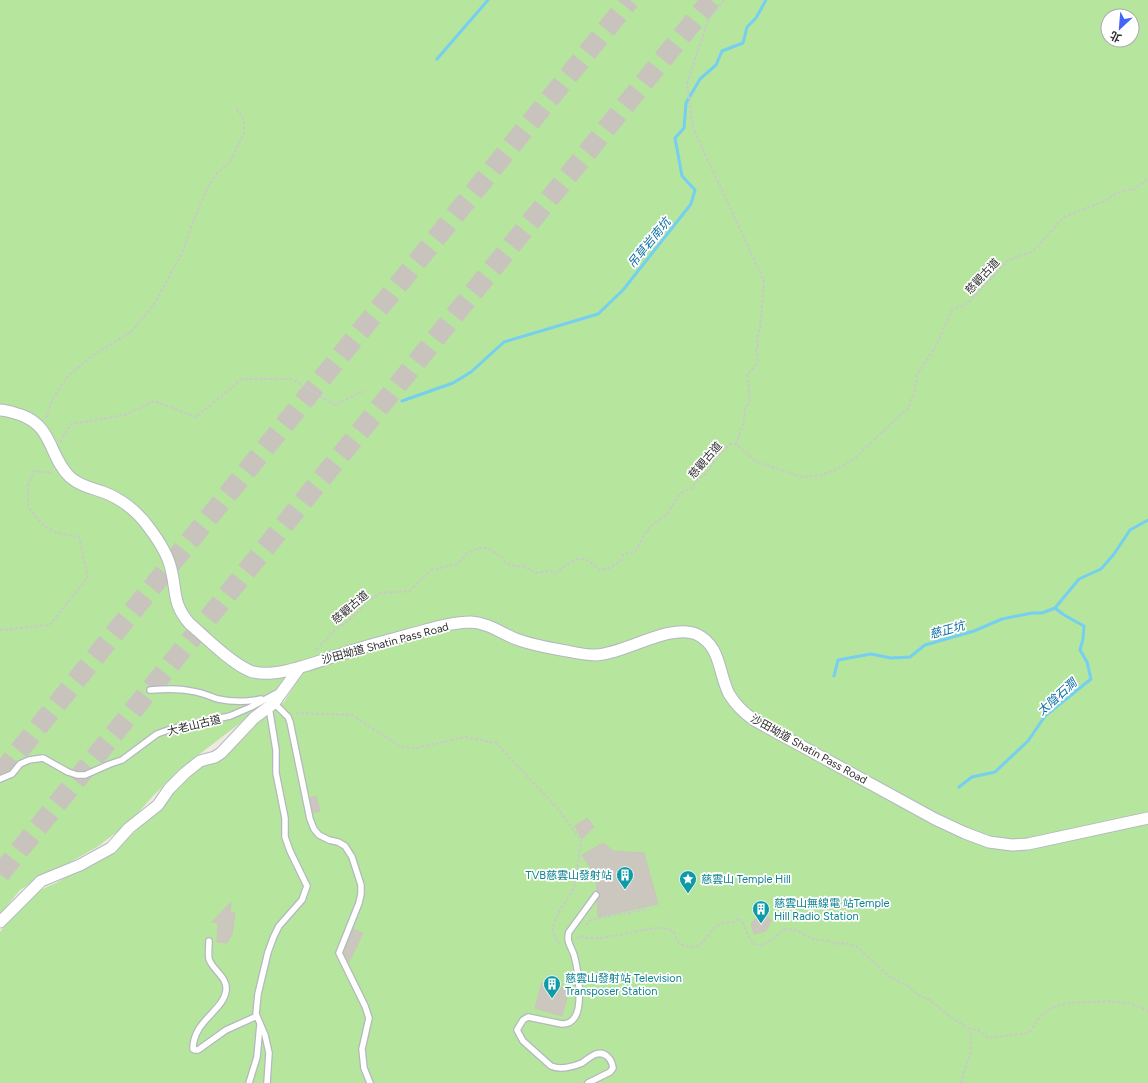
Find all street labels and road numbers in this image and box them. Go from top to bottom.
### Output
street label: 慈觀古道 [963,256,1002,297]
street label: 慈觀古道 [686,439,725,481]
street label: 慈觀古道 [329,588,371,627]
street label: 沙田坳道 Shatin Pass Road [320,620,450,667]
street label: 沙田坳道 Shatin Pass Road [748,712,869,787]
street label: 大老山古道 [166,713,222,738]

